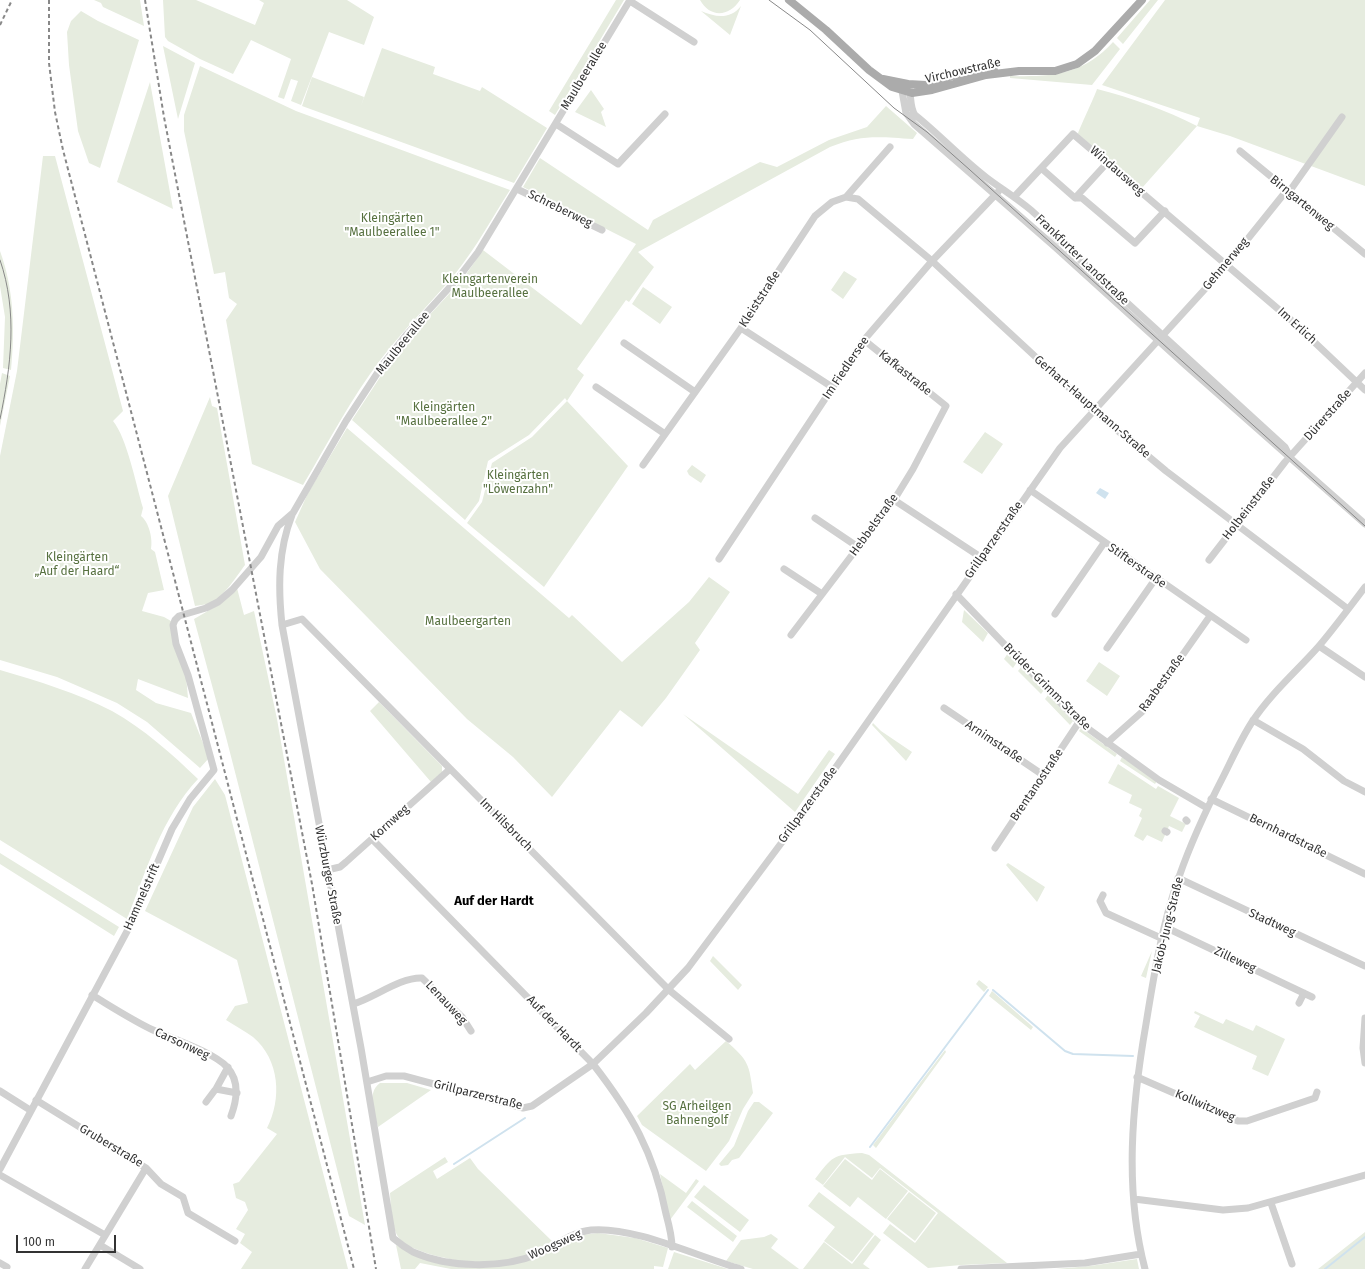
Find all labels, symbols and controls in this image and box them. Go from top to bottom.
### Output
street label: Maulbeerallee [558,39,610,113]
street label: Virchowstraße [924,55,1002,87]
street label: Windausweg [1087,143,1147,199]
street label: Birngartenweg [1267,173,1337,233]
street label: Schreberweg [525,187,595,231]
park label: Kleingärten "Maulbeerallee 1" [344,212,440,240]
street label: Frankfurter Landstraße [1032,212,1132,308]
street label: Gehmerweg [1200,235,1252,293]
street label: Kleiststraße [736,268,784,330]
park label: Kleingartenverein Maulbeerallee [442,273,538,301]
street label: Im Erlich [1274,305,1320,347]
street label: Maulbeerallee [373,308,433,378]
street label: Im Fiedlersee [820,334,872,402]
street label: Kafkastraße [876,347,934,399]
street label: Gerhart-Hauptmann-Straße [1031,353,1153,461]
street label: Dürerstraße [1301,386,1355,444]
park label: Kleingärten "Maulbeerallee 2" [396,401,492,429]
park label: Kleingärten "Löwenzahn" [483,469,553,497]
street label: Holbeinstraße [1220,473,1278,543]
street label: Hebbelstraße [847,491,901,559]
street label: Grillparzerstraße [962,499,1026,581]
street label: Stifterstraße [1105,541,1169,591]
park label: Kleingärten „Auf der Haard“ [35,551,119,579]
park label: Maulbeergarten [425,615,511,629]
street label: Brüder-Grimm-Straße [1000,640,1094,734]
street label: Raabestraße [1136,651,1188,715]
street label: Arnimstraße [962,717,1026,767]
street label: Brentanostraße [1007,746,1067,824]
street label: Grillparzerstraße [775,764,841,846]
street label: Im Hilsbruch [476,795,536,855]
street label: Kornweg [368,802,412,844]
street label: Bernhardstraße [1247,811,1329,861]
street label: Würzburger Straße [311,824,345,926]
street label: Hammelstrift [121,861,163,933]
street label: Jakob-Jung-Straße [1149,875,1187,975]
district label: Auf der Hardt [454,893,534,909]
street label: Stadtweg [1246,906,1298,940]
street label: Zilleweg [1212,944,1258,976]
street label: Lenauweg [422,978,470,1028]
street label: Auf der Hardt [523,993,585,1055]
street label: Carsonweg [152,1025,212,1063]
street label: Grillparzerstraße [432,1077,524,1113]
street label: Kollwitzweg [1173,1087,1237,1125]
park label: SG Arheilgen Bahnengolf [663,1100,731,1128]
street label: Gruberstraße [77,1121,145,1171]
scale bar [18,1227,118,1253]
street label: Woogsweg [526,1227,584,1263]
text: 100 m [23,1235,55,1249]

